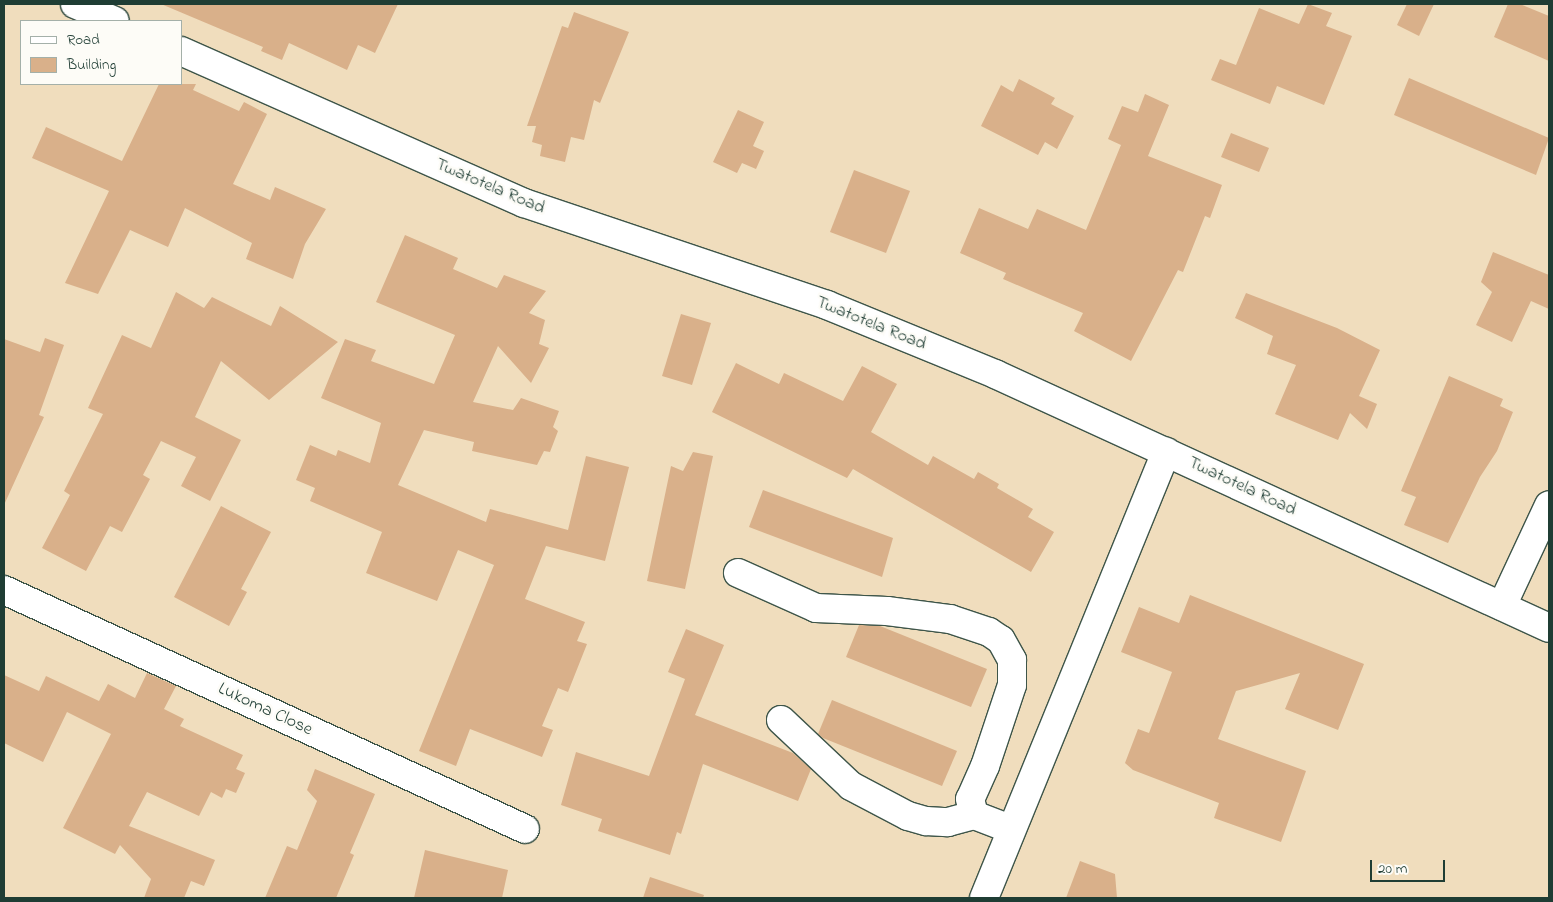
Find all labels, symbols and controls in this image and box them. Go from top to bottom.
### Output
legend [20,20,182,85]
text: Road [67,29,100,51]
text: Building [67,54,116,76]
street label: Twatotela Road [432,154,548,220]
street label: Twatotela Road [813,292,929,356]
street label: Twatotela Road [1185,453,1299,521]
street label: Lukoma Close [214,679,316,741]
scale bar [1373,850,1448,882]
text: 20 m [1378,858,1407,880]

